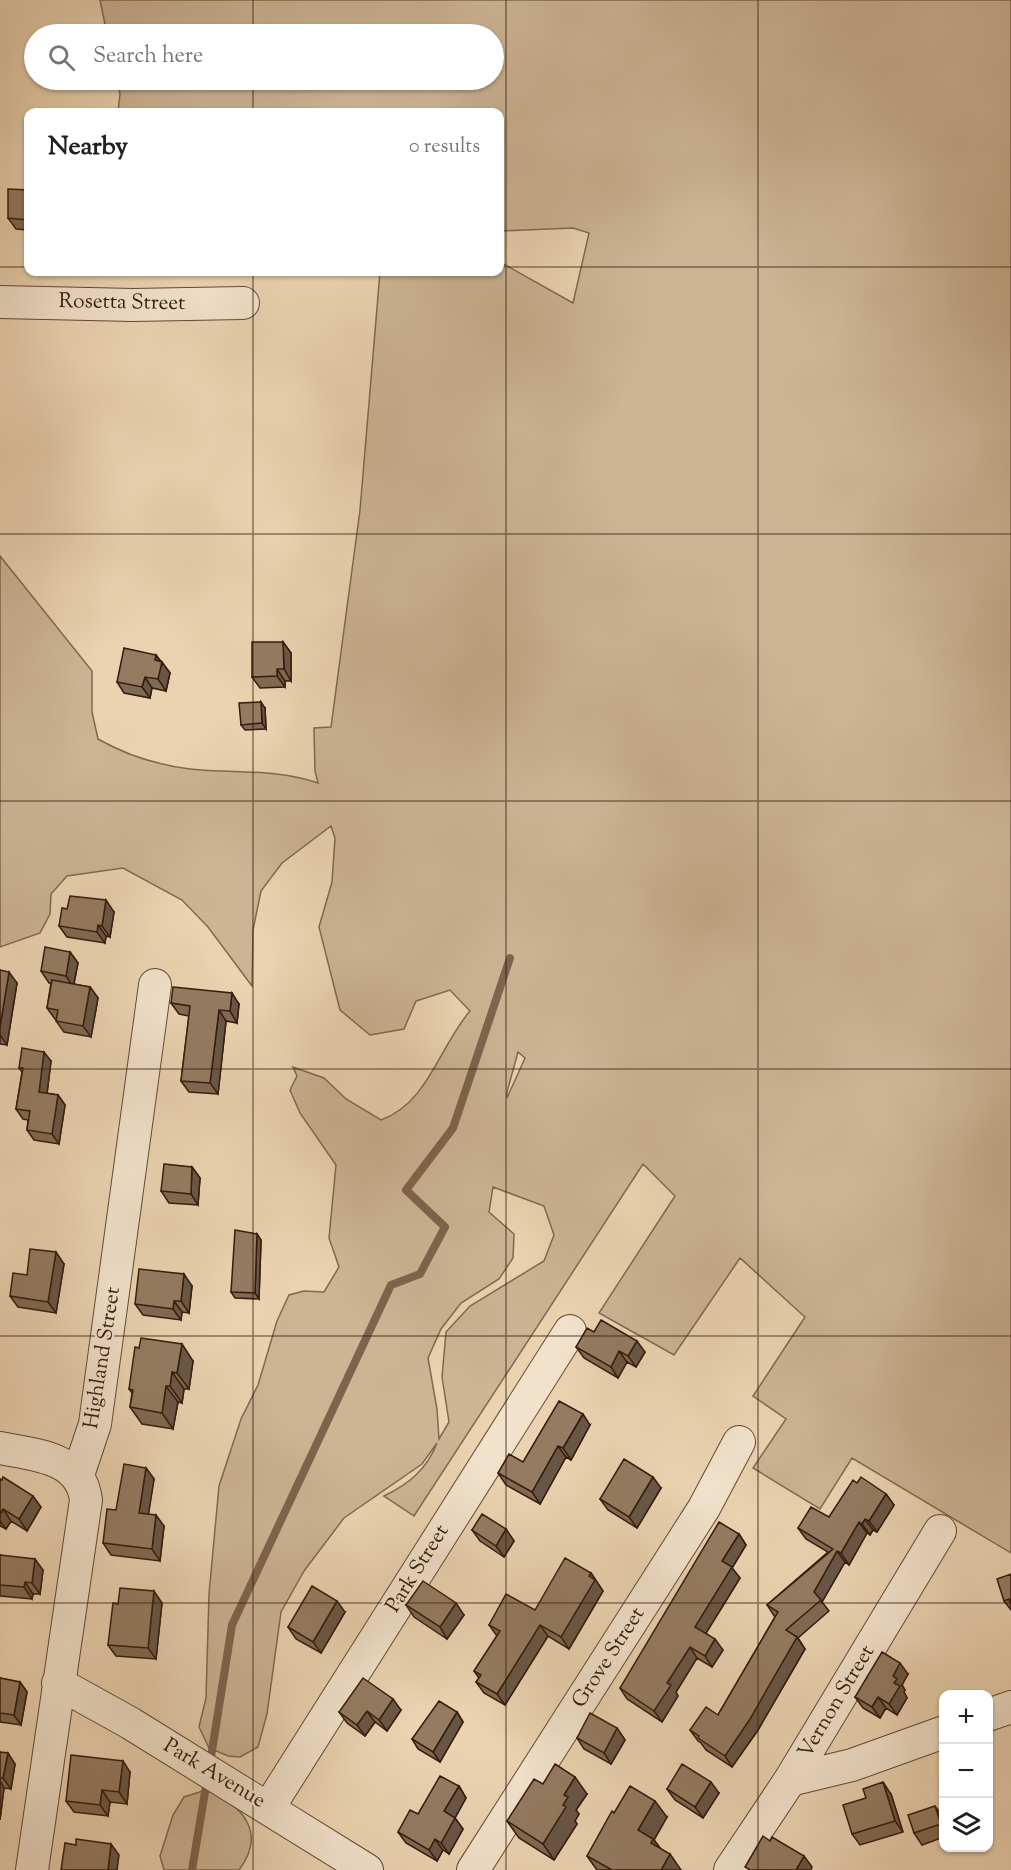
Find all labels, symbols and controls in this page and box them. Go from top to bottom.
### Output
search box [24,24,504,90]
icon: search [45,41,78,74]
text: Search here [93,41,203,73]
text: Nearby [48,129,128,166]
text: 0 results [409,133,480,162]
street label: Rosetta Street [58,287,186,319]
street label: Highland Street [77,1285,129,1431]
street label: Park Street [379,1519,457,1619]
street label: Grove Street [565,1602,653,1714]
street label: Vernon Street [791,1640,883,1764]
map controls [939,1690,993,1852]
button: + [939,1690,993,1744]
street label: Park Avenue [157,1732,271,1816]
button: − [939,1744,993,1798]
button: layers [939,1798,993,1852]

